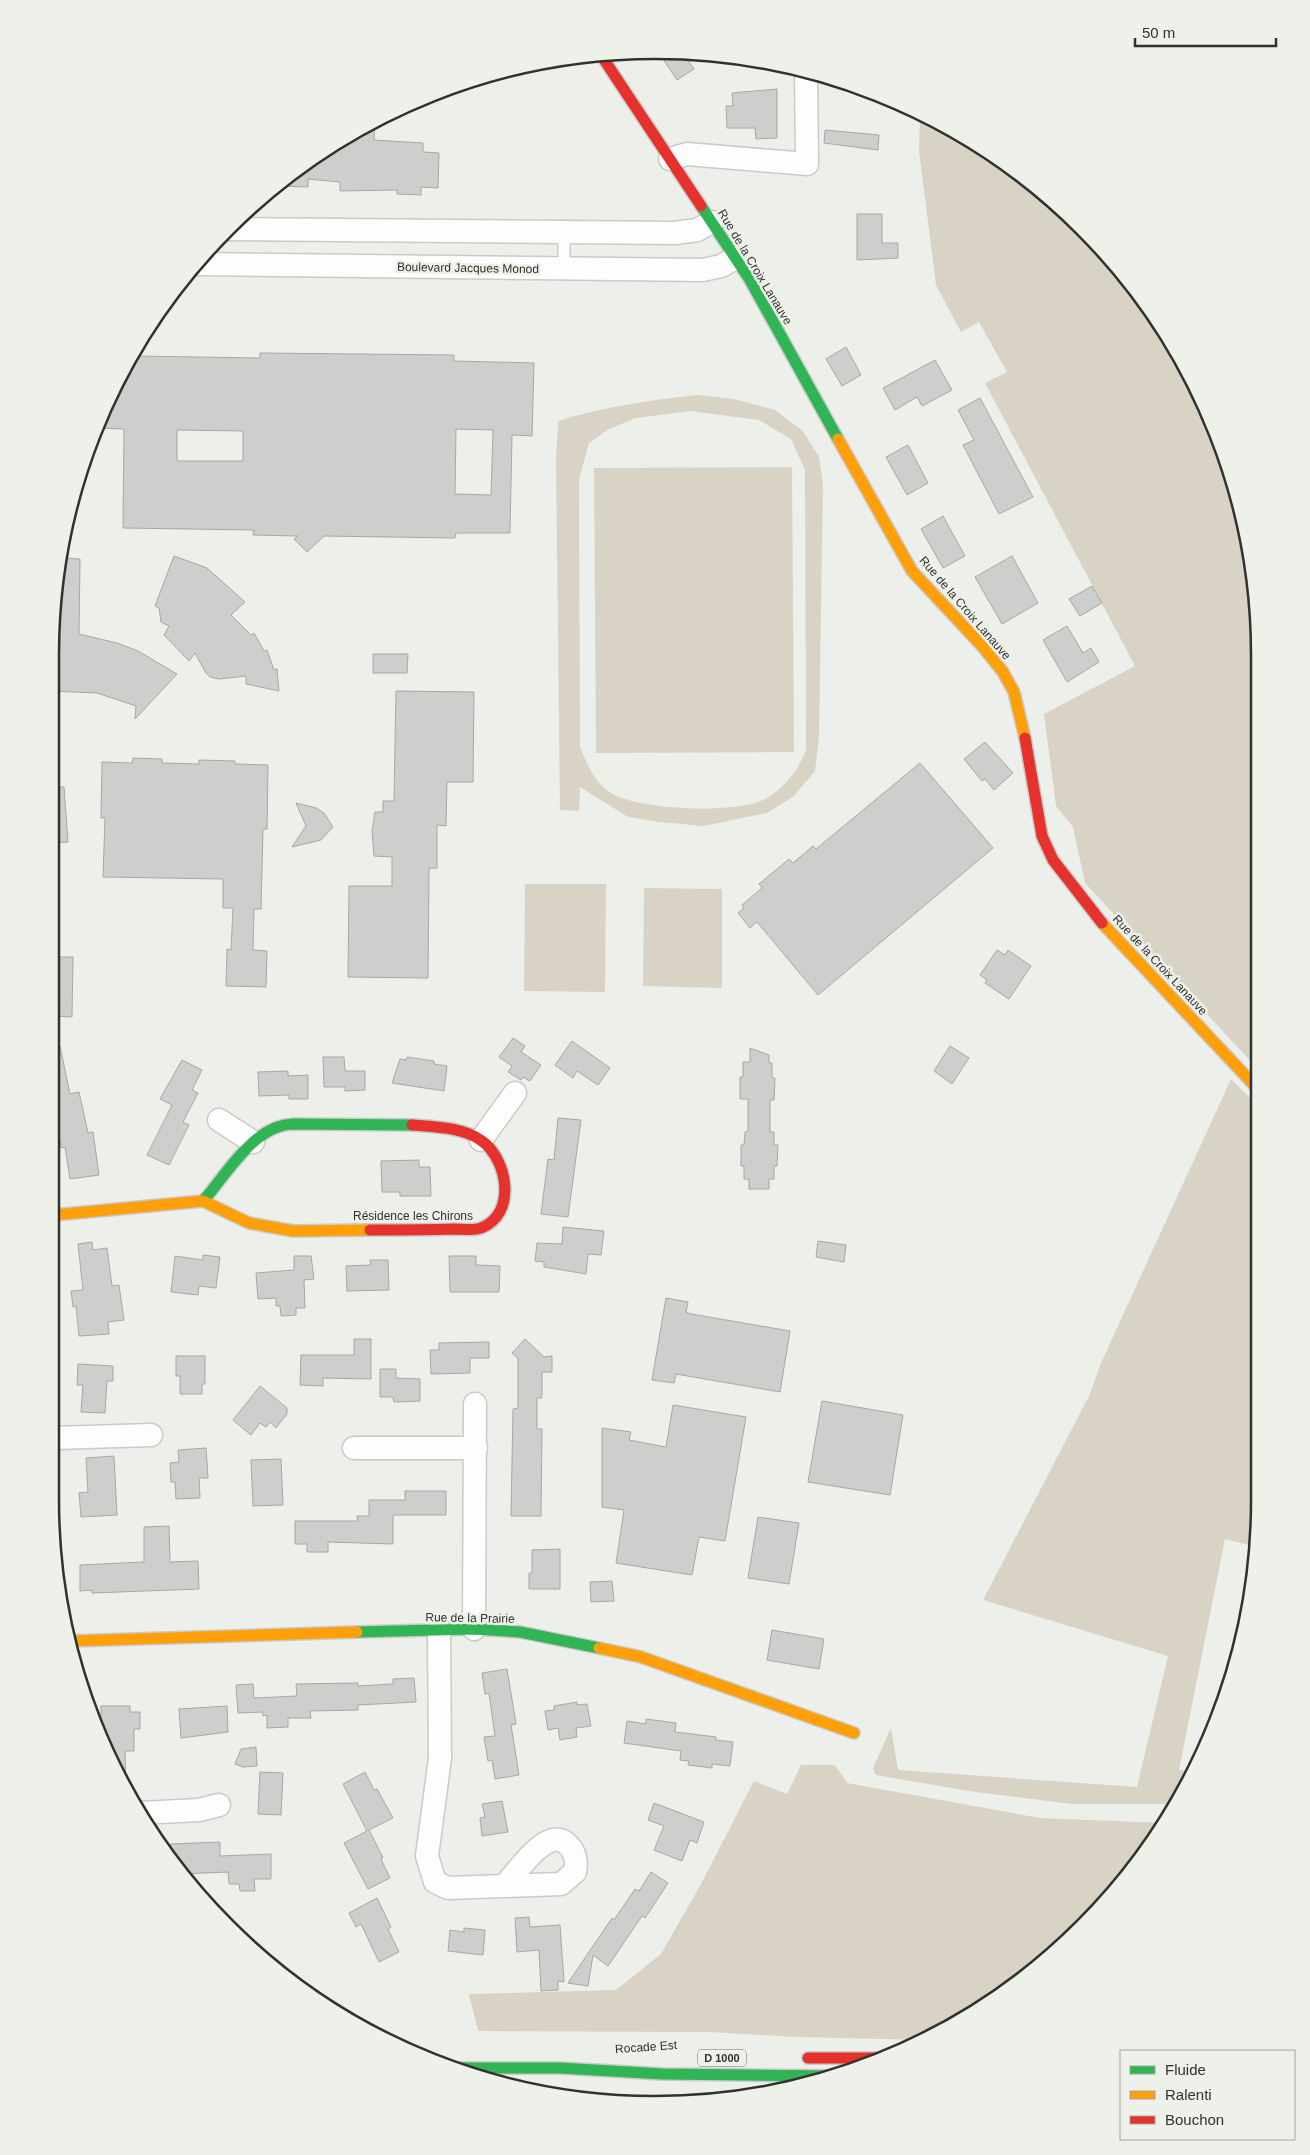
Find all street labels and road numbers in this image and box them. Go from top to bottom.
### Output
street label: Rue de la Croix Lanauve [715,207,795,327]
street label: Boulevard Jacques Monod [397,260,539,276]
street label: Rue de la Croix Lanauve [916,554,1014,663]
street label: Rue de la Croix Lanauve [1110,912,1210,1018]
street label: Résidence les Chirons [353,1209,473,1223]
street label: Rue de la Prairie [425,1610,515,1626]
street label: Rocade Est [615,2038,678,2056]
road number: D 1000 [698,2050,746,2066]

